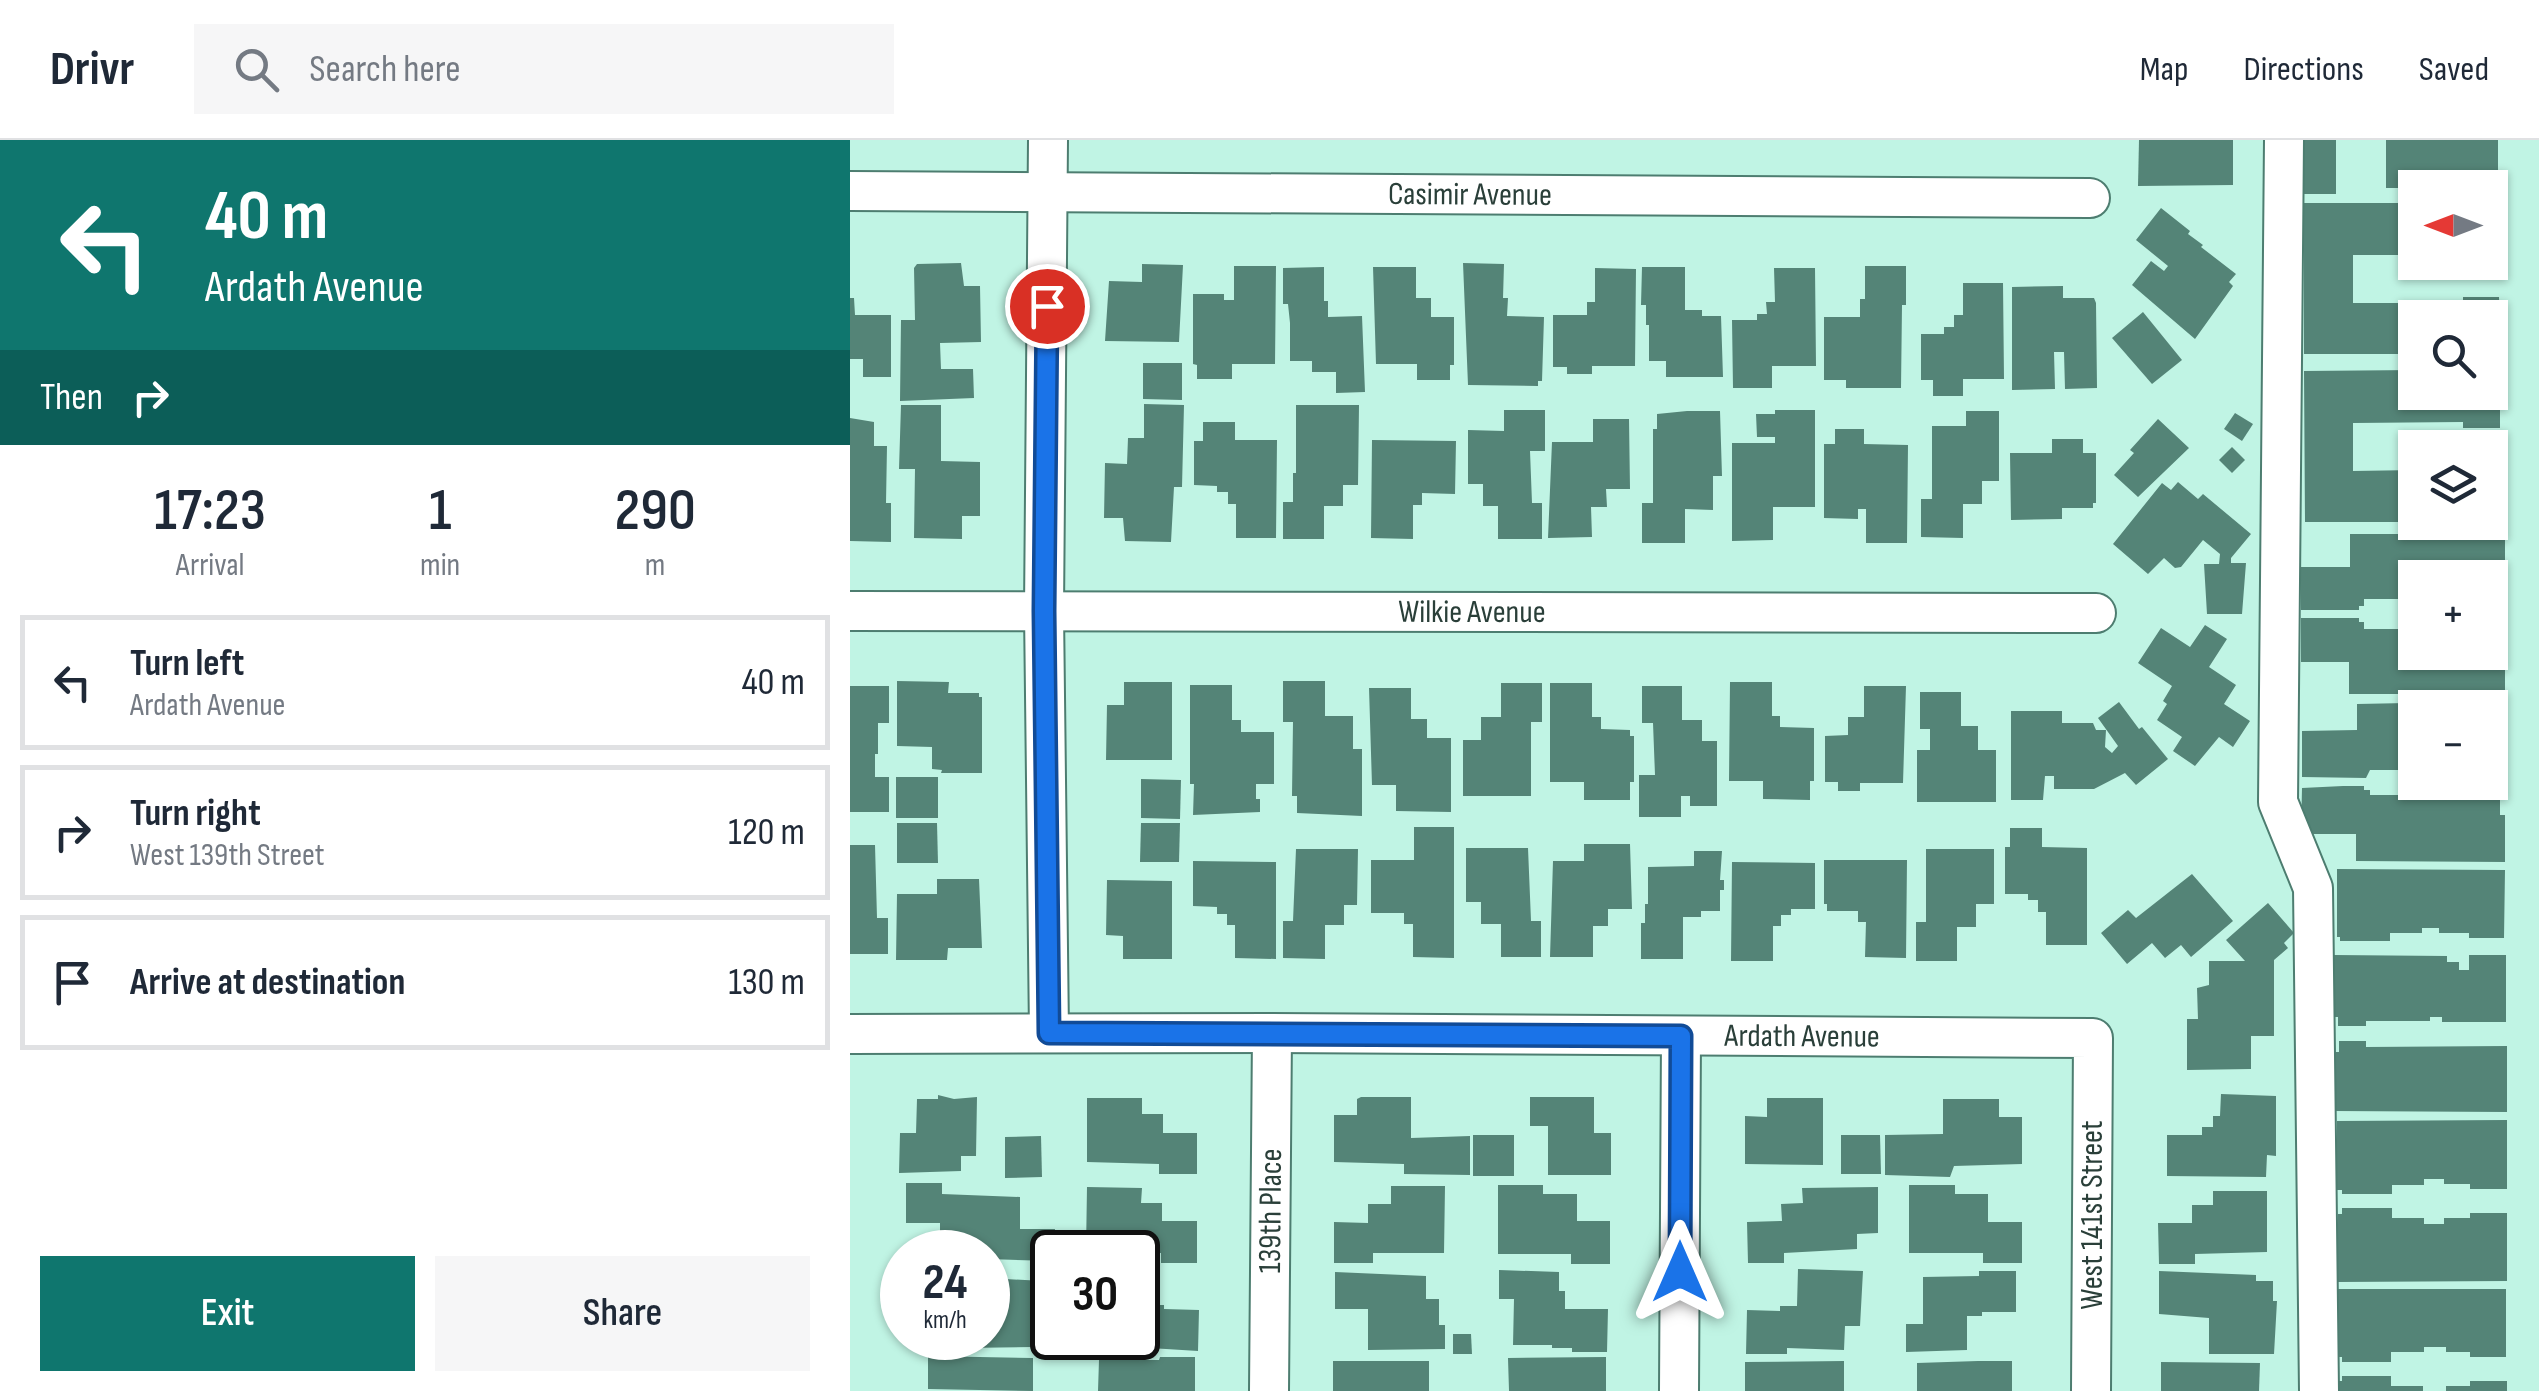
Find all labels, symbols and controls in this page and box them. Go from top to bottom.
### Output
search box [194,24,894,114]
text: Drivr [50,41,134,98]
icon: search [229,42,284,97]
text: Search here [309,47,460,92]
text: Map [2140,48,2189,91]
text: Directions [2244,48,2364,91]
text: Saved [2419,48,2489,91]
north arrow [2398,170,2508,280]
map controls [2398,170,2508,800]
text: 40 m [205,175,328,259]
street label: Casimir Avenue [1388,175,1552,214]
icon: left [40,180,170,310]
text: Ardath Avenue [205,260,424,315]
pin [1005,264,1090,349]
icon: arrive [1020,279,1075,334]
button: search [2398,300,2508,410]
icon: right [123,370,178,425]
text: Then [40,375,103,420]
button: layers [2398,430,2508,540]
text: 17:23 [154,475,266,547]
text: 1 [429,475,451,547]
text: 290 [615,475,696,547]
text: Arrival [176,546,244,585]
text: min [420,546,460,585]
text: m [645,546,665,585]
button: + [2398,560,2508,670]
street label: Wilkie Avenue [1398,592,1546,632]
text: Turn left [130,641,244,686]
icon: left [45,655,100,710]
text: 40 m [742,660,805,705]
text: Ardath Avenue [130,686,285,725]
button: − [2398,690,2508,800]
text: Turn right [130,791,261,836]
icon: right [45,805,100,860]
text: 120 m [728,810,805,855]
text: West 139th Street [130,836,325,875]
icon: arrive [45,955,100,1010]
text: Arrive at destination [130,960,405,1005]
text: 130 m [728,960,805,1005]
street label: Ardath Avenue [1723,1016,1880,1056]
street label: West 141st Street [2073,1120,2112,1310]
street label: 139th Place [1250,1148,1291,1274]
position arrow [1628,1220,1732,1324]
speed limit sign: 30 [1030,1230,1160,1360]
text: 24 [923,1253,967,1313]
button: Exit [40,1256,415,1371]
button: Share [435,1256,810,1371]
text: km/h [923,1305,967,1336]

